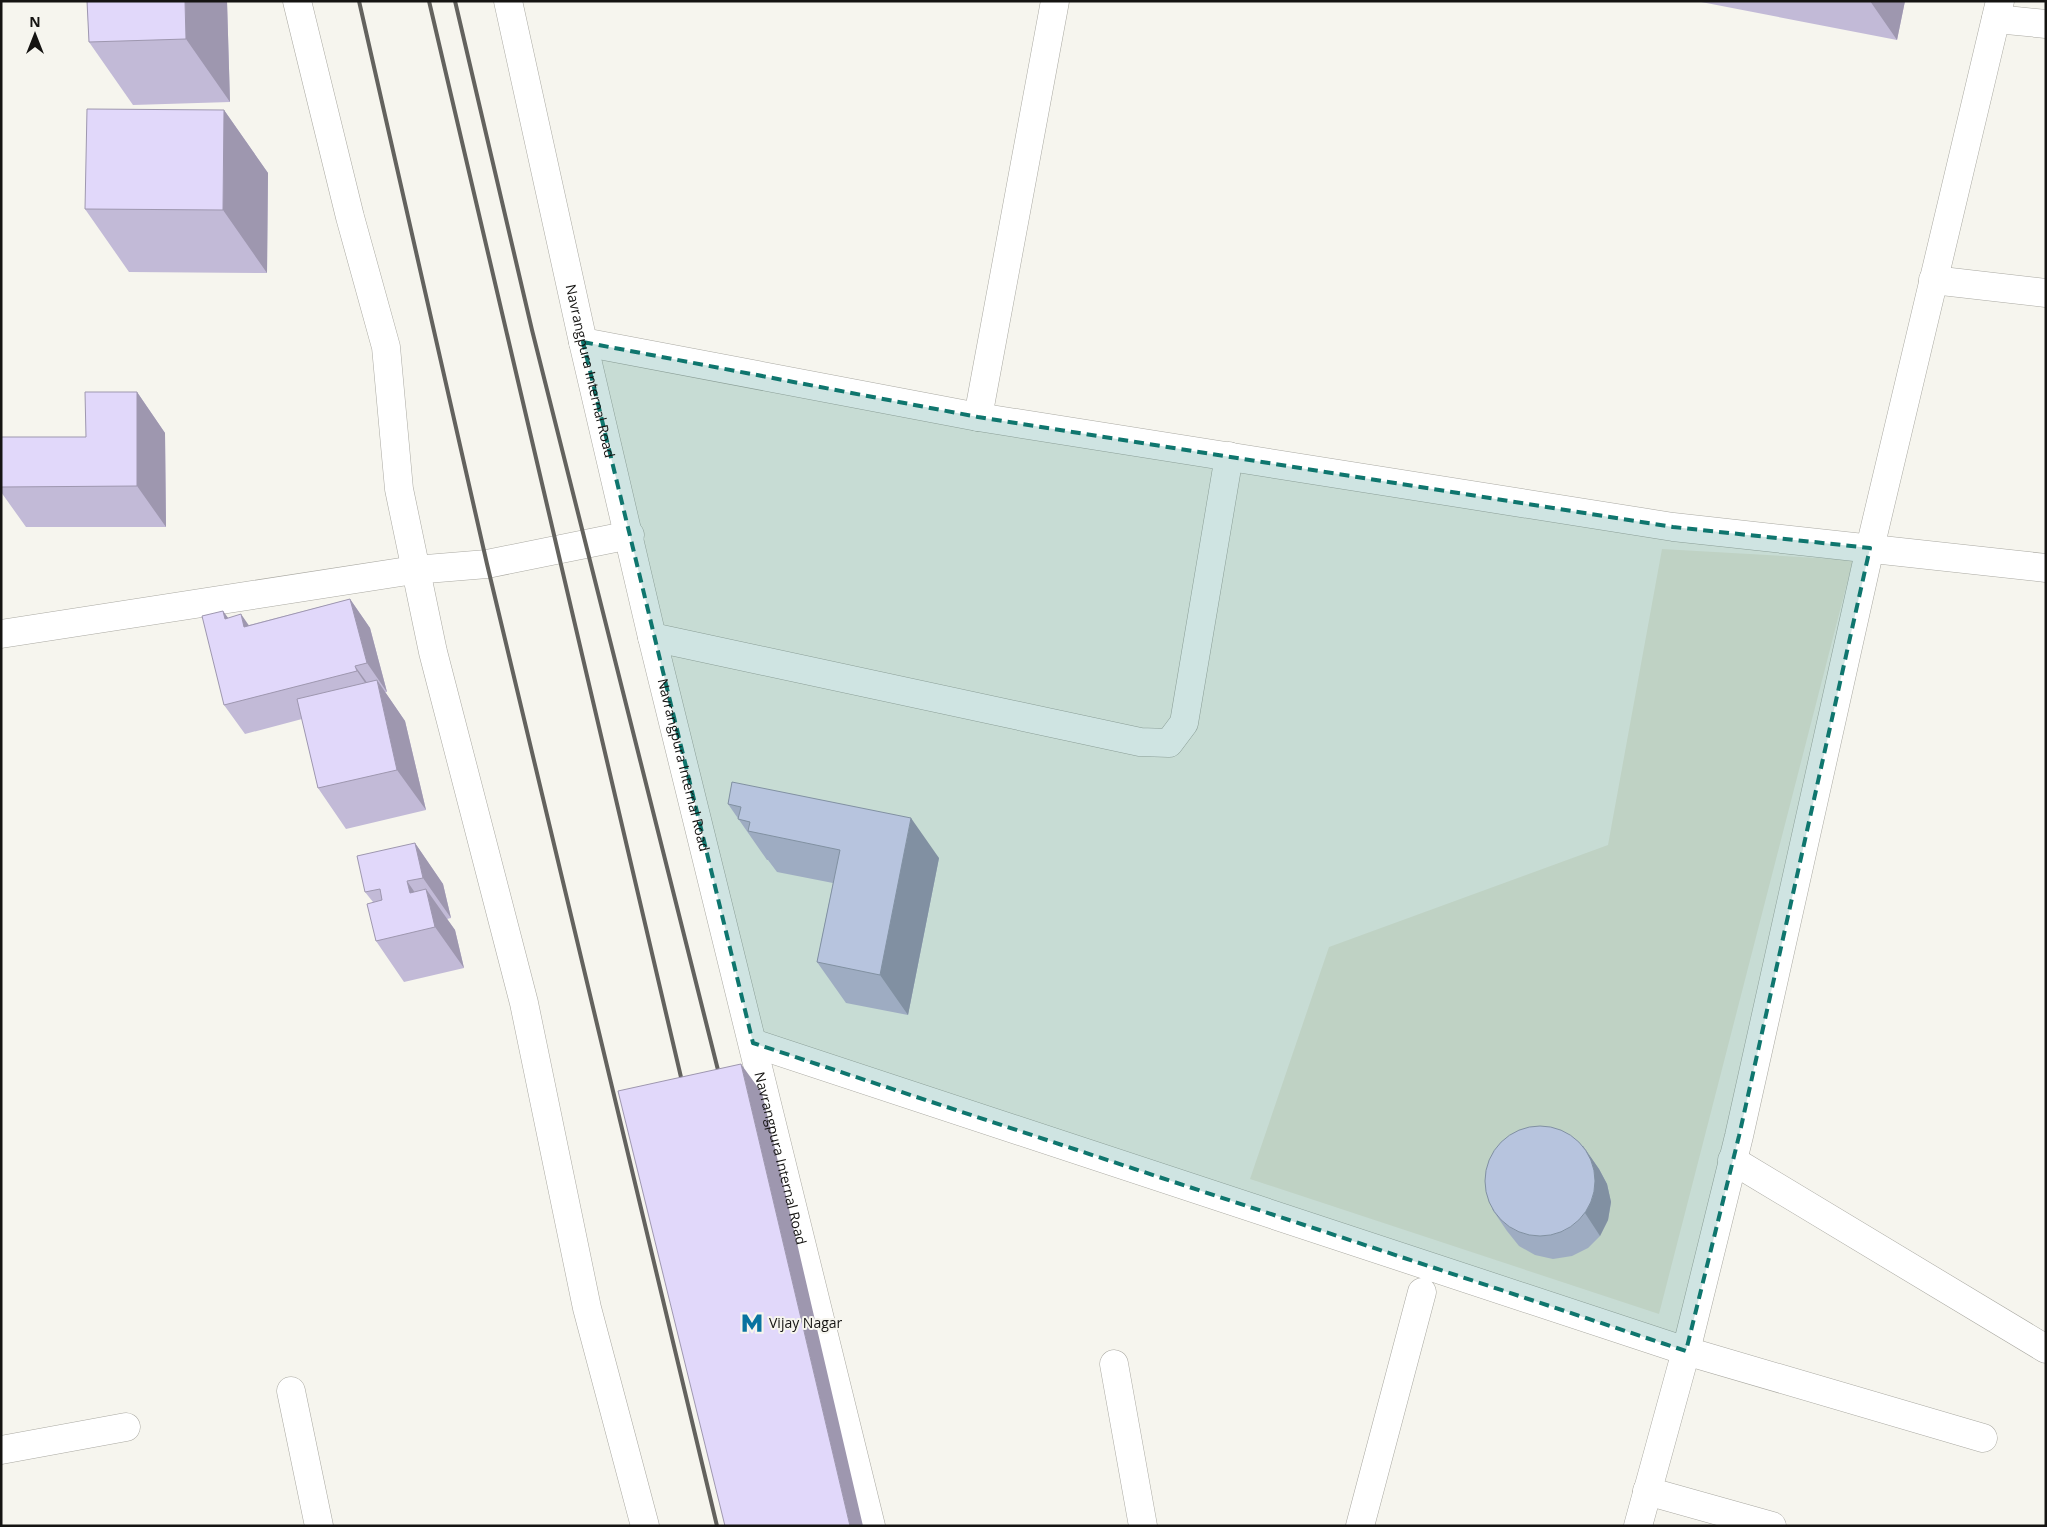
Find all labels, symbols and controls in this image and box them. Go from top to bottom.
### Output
north arrow [10,10,60,60]
text: N [29,12,41,31]
street label: Navrangpura Internal Road [562,282,620,460]
street label: Navrangpura Internal Road [654,677,714,853]
street label: Navrangpura Internal Road [750,1070,811,1247]
metro station icon: Vijay Nagar [739,1310,765,1336]
place label: Vijay Nagar [769,1313,843,1332]

